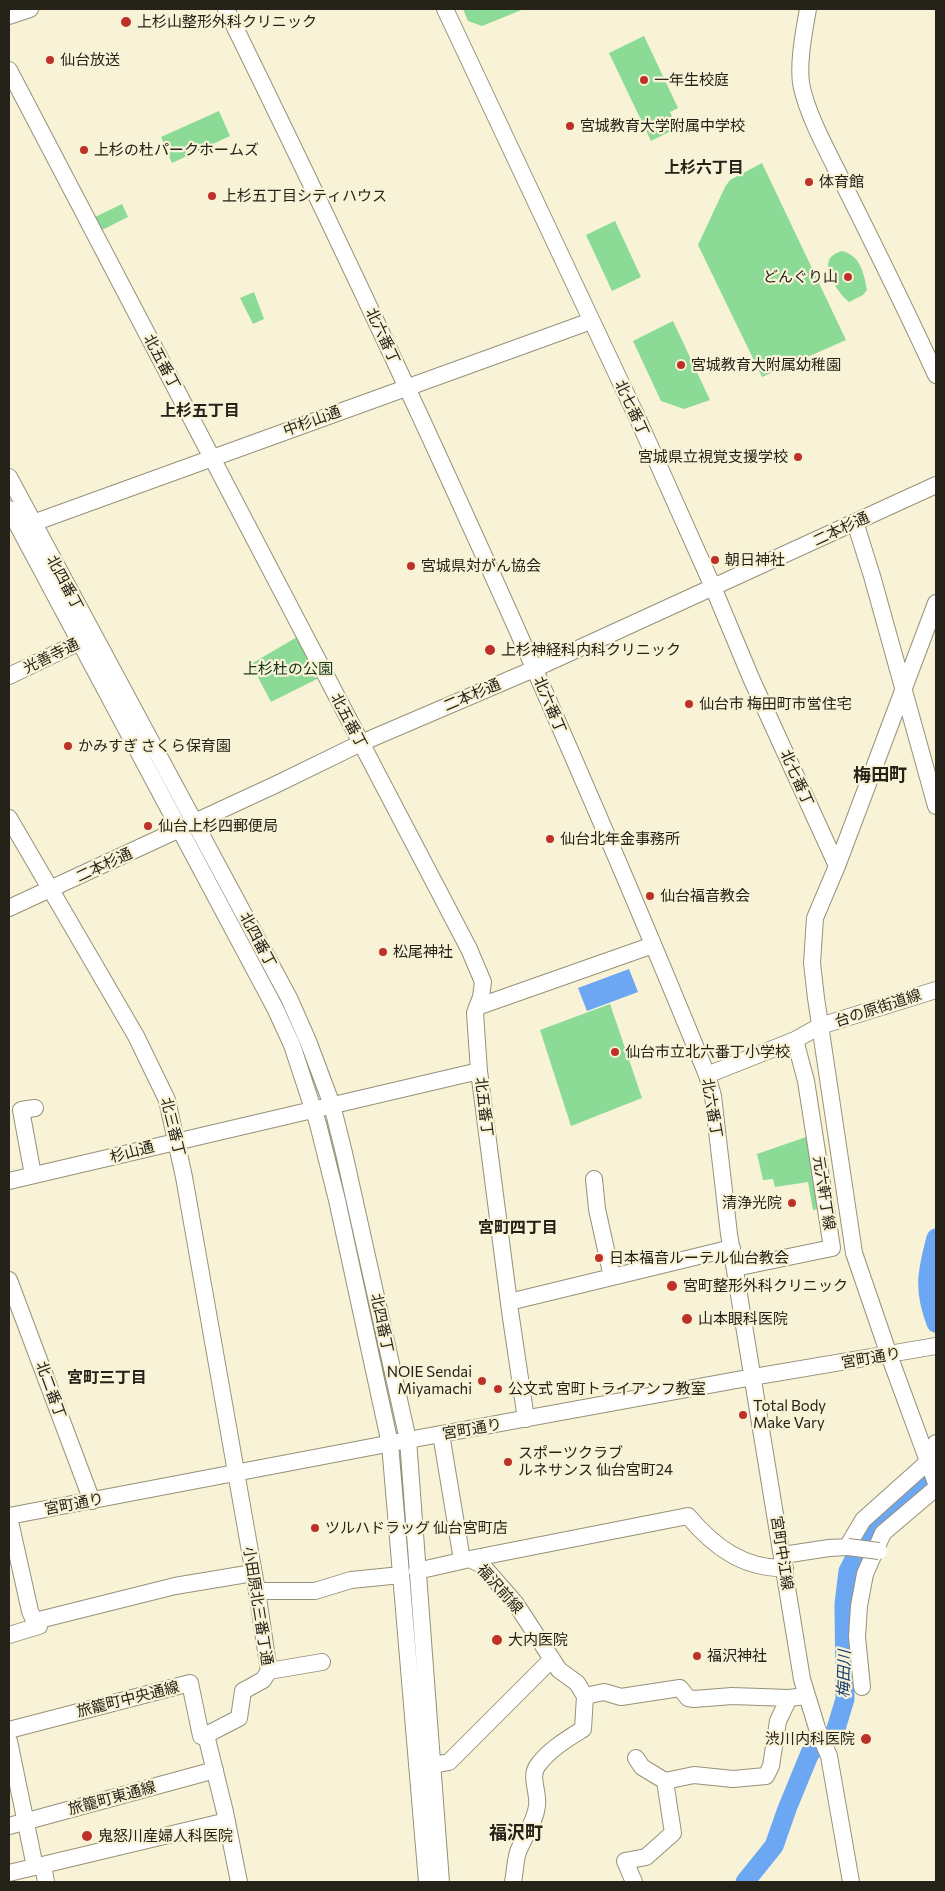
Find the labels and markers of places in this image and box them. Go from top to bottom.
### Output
place label: 上杉山整形外科クリニック [137,13,317,31]
marker: 上杉山整形外科クリニック [119,15,133,29]
place label: 仙台放送 [60,51,120,69]
marker: 仙台放送 [44,54,56,66]
place label: 一年生校庭 [654,71,729,89]
marker: 一年生校庭 [638,74,650,86]
place label: 宮城教育大学附属中学校 [580,117,745,135]
marker: 宮城教育大学附属中学校 [564,120,576,132]
place label: 上杉の杜パークホームズ [94,141,259,159]
marker: 上杉の杜パークホームズ [78,144,90,156]
place label: 体育館 [819,173,864,191]
marker: 体育館 [803,176,815,188]
place label: 上杉五丁目シティハウス [222,187,387,205]
marker: 上杉五丁目シティハウス [206,190,218,202]
place label: どんぐり山 [763,268,838,286]
marker: どんぐり山 [842,271,854,283]
place label: 宮城教育大附属幼稚園 [691,356,841,374]
marker: 宮城教育大附属幼稚園 [675,359,687,371]
place label: 宮城県立視覚支援学校 [638,448,788,466]
marker: 宮城県立視覚支援学校 [792,451,804,463]
place label: 朝日神社 [725,551,785,569]
marker: 朝日神社 [709,554,721,566]
place label: 宮城県対がん協会 [421,557,541,575]
marker: 宮城県対がん協会 [405,560,417,572]
place label: 上杉神経科内科クリニック [501,641,681,659]
marker: 上杉神経科内科クリニック [483,643,497,657]
place label: 仙台市 梅田町市営住宅 [699,695,852,713]
marker: 仙台市 梅田町市営住宅 [683,698,695,710]
place label: かみすぎ さくら保育園 [78,737,231,755]
marker: かみすぎ さくら保育園 [62,740,74,752]
place label: 仙台上杉四郵便局 [158,817,278,835]
marker: 仙台上杉四郵便局 [142,820,154,832]
place label: 仙台北年金事務所 [560,830,680,848]
marker: 仙台北年金事務所 [544,833,556,845]
place label: 仙台福音教会 [660,887,750,905]
marker: 仙台福音教会 [644,890,656,902]
place label: 松尾神社 [393,943,453,961]
marker: 松尾神社 [377,946,389,958]
place label: 仙台市立北六番丁小学校 [625,1043,790,1061]
marker: 仙台市立北六番丁小学校 [609,1046,621,1058]
place label: 清浄光院 [722,1194,782,1212]
marker: 清浄光院 [786,1197,798,1209]
place label: 日本福音ルーテル仙台教会 [609,1249,789,1267]
marker: 日本福音ルーテル仙台教会 [593,1252,605,1264]
place label: 宮町整形外科クリニック [683,1277,848,1295]
marker: 宮町整形外科クリニック [665,1279,679,1293]
place label: 山本眼科医院 [698,1310,788,1328]
marker: 山本眼科医院 [680,1312,694,1326]
place label: NOIE Sendai Miyamachi [387,1363,472,1398]
marker: NOIE Sendai Miyamachi [476,1375,488,1387]
place label: 公文式 宮町トライアンフ教室 [508,1380,706,1398]
marker: 公文式 宮町トライアンフ教室 [492,1383,504,1395]
place label: Total Body Make Vary [753,1397,826,1432]
marker: Total Body Make Vary [737,1409,749,1421]
place label: スポーツクラブ ルネサンス 仙台宮町24 [518,1444,673,1479]
marker: スポーツクラブ ルネサンス 仙台宮町24 [502,1456,514,1468]
place label: ツルハドラッグ 仙台宮町店 [325,1519,508,1537]
marker: ツルハドラッグ 仙台宮町店 [309,1522,321,1534]
place label: 大内医院 [508,1631,568,1649]
marker: 大内医院 [490,1633,504,1647]
place label: 福沢神社 [707,1647,767,1665]
marker: 福沢神社 [691,1650,703,1662]
place label: 渋川内科医院 [765,1730,855,1748]
marker: 渋川内科医院 [859,1732,873,1746]
place label: 鬼怒川産婦人科医院 [98,1827,233,1845]
marker: 鬼怒川産婦人科医院 [80,1829,94,1843]

